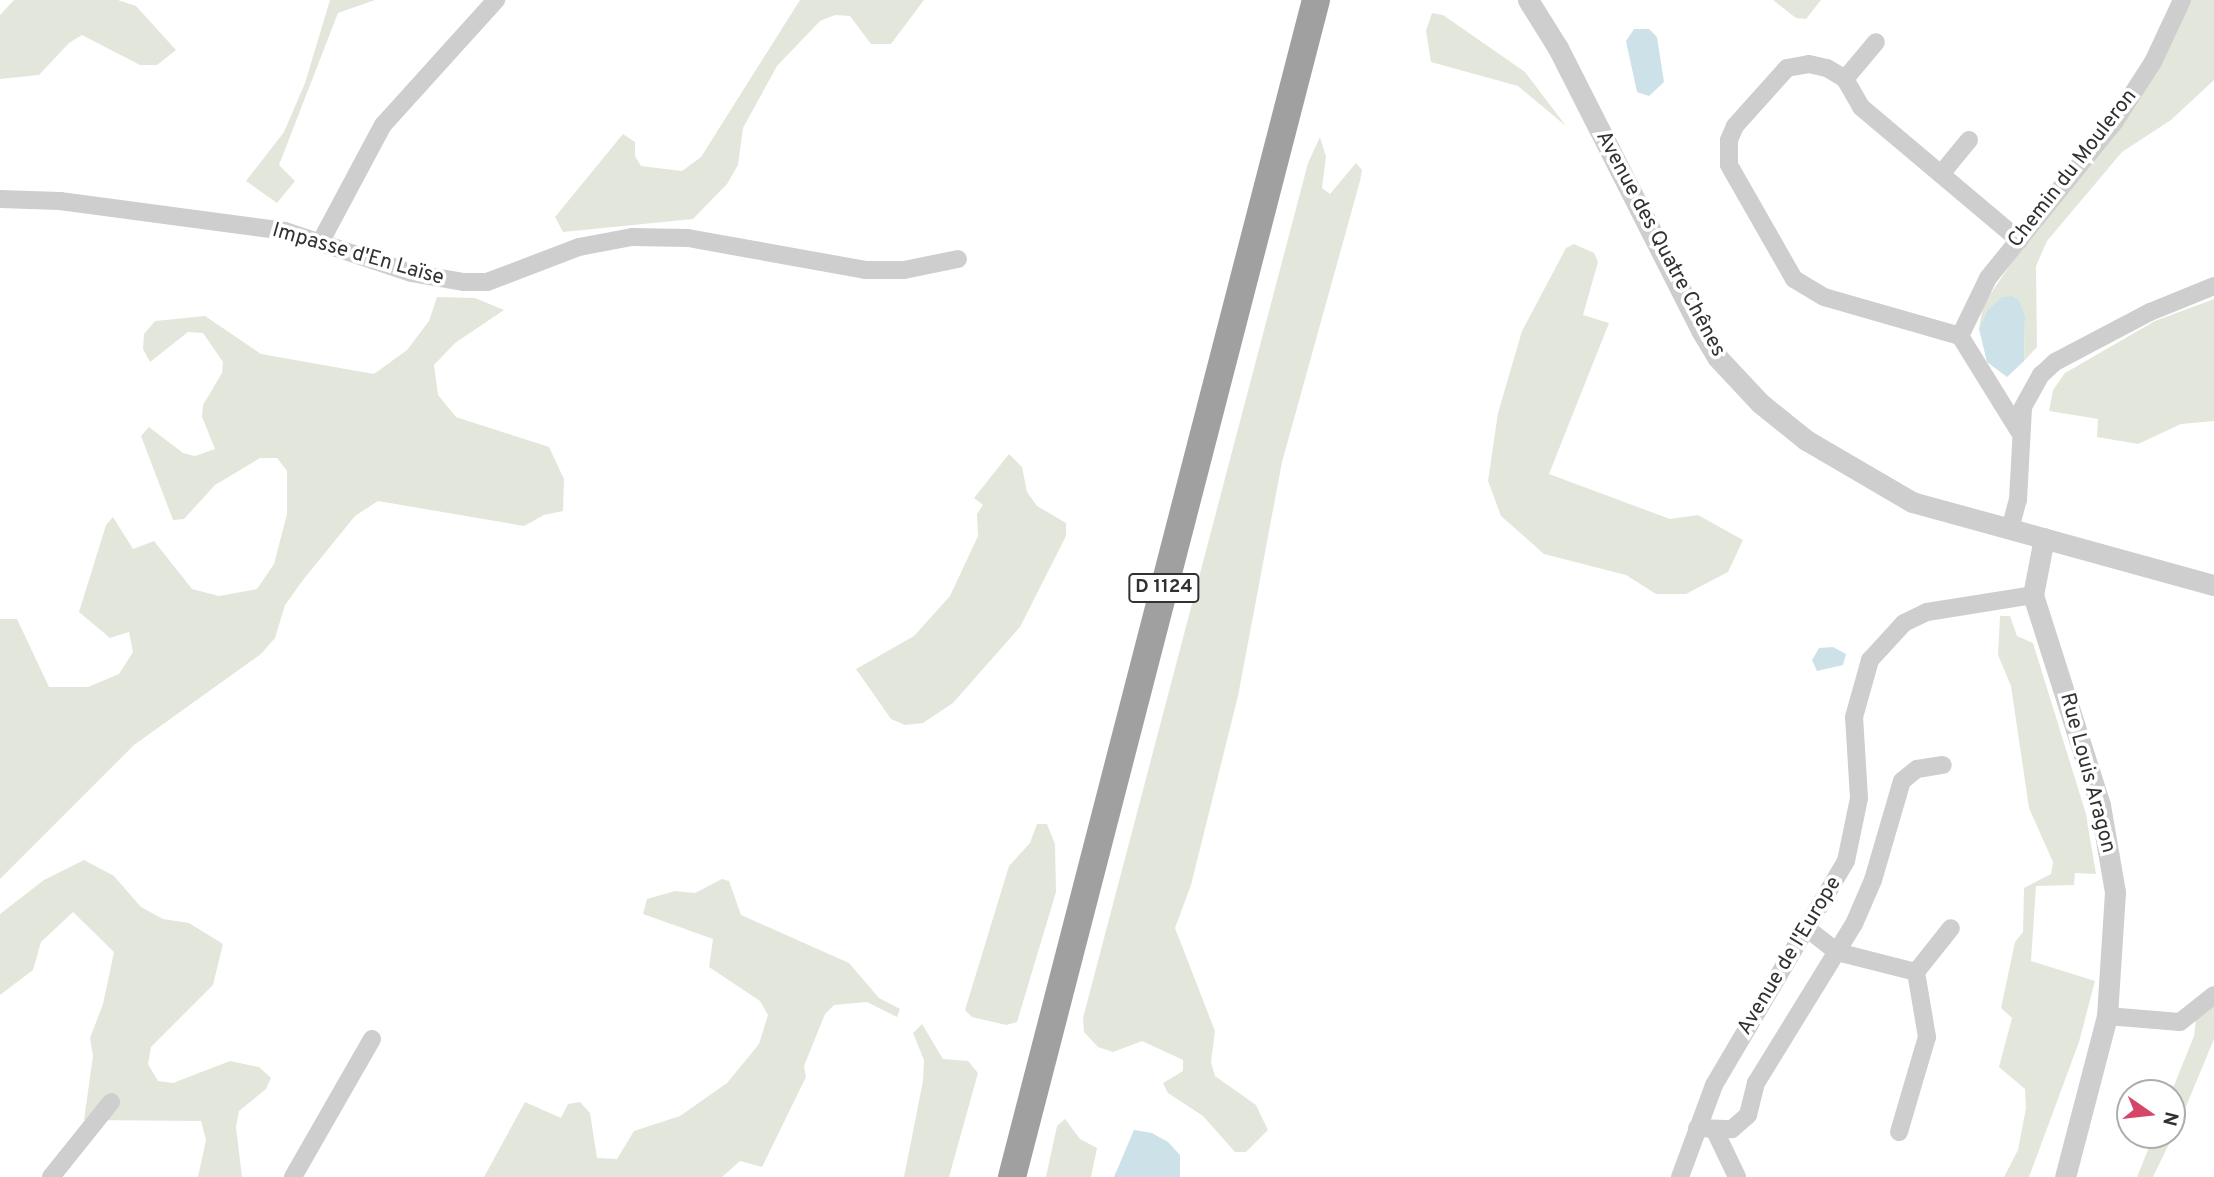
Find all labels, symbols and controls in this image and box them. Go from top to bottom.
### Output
street label: Chemin du Mouleron [2003,85,2143,253]
street label: Avenue des Quatre Chênes [1590,127,1730,361]
street label: Impasse d'En Laïse [269,218,447,292]
road number: D 1124 [1127,572,1201,604]
street label: Rue Louis Aragon [2053,690,2121,856]
street label: Avenue de l'Europe [1733,872,1847,1040]
north arrow [2116,1079,2186,1149]
text: N [2156,1109,2183,1128]

